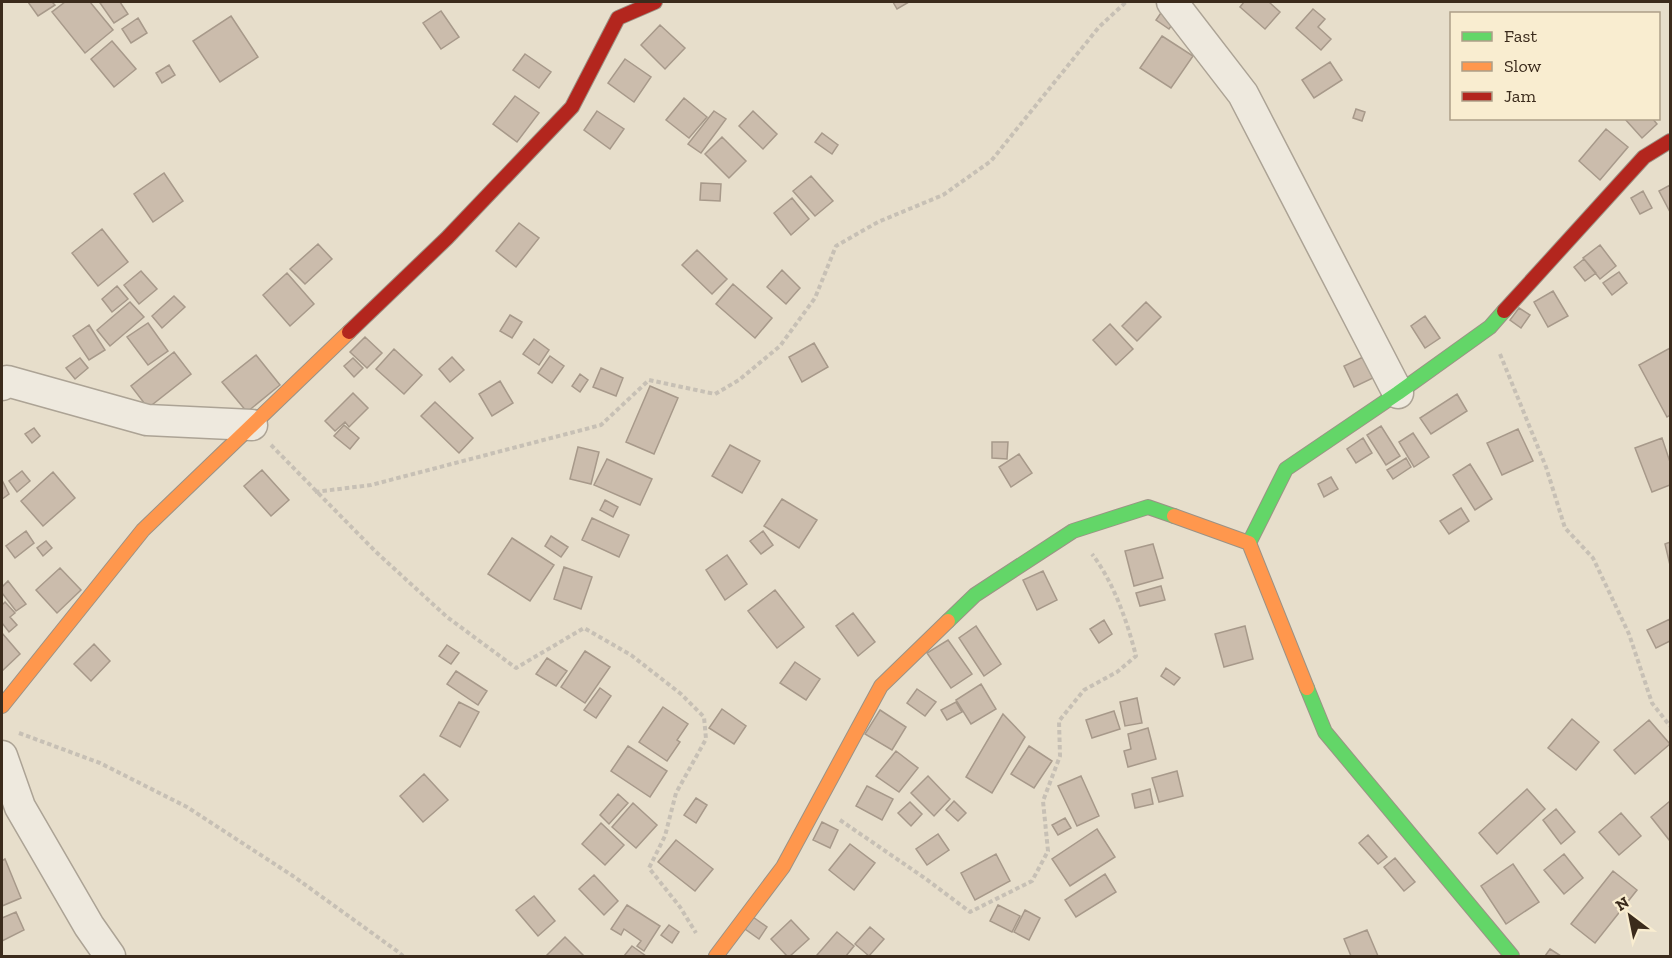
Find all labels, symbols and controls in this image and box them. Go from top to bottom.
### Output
legend [1450,12,1660,120]
text: Fast [1504,25,1537,47]
text: Slow [1504,55,1541,77]
text: Jam [1504,85,1536,107]
north arrow [1600,886,1660,946]
text: N [1612,892,1633,915]

